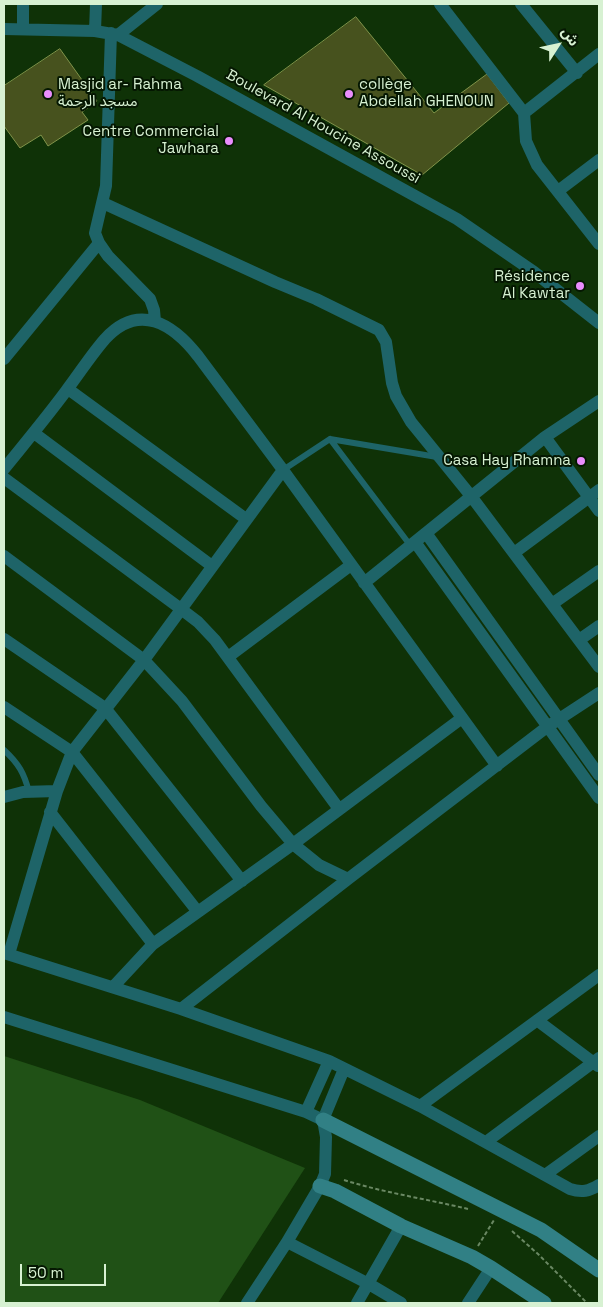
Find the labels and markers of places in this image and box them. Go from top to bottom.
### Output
place label: Masjid ar- Rahma مسجد الرحمة [58,76,182,111]
place label: collège Abdellah GHENOUN [359,76,494,111]
marker: Masjid ar- Rahma مسجد الرحمة [42,88,54,100]
marker: collège Abdellah GHENOUN [343,88,355,100]
place label: Centre Commercial Jawhara [83,123,219,158]
marker: Centre Commercial Jawhara [223,135,235,147]
place label: Résidence Al Kawtar [494,268,570,303]
marker: Résidence Al Kawtar [574,280,586,292]
place label: Casa Hay Rhamna [443,452,571,470]
marker: Casa Hay Rhamna [575,455,587,467]

